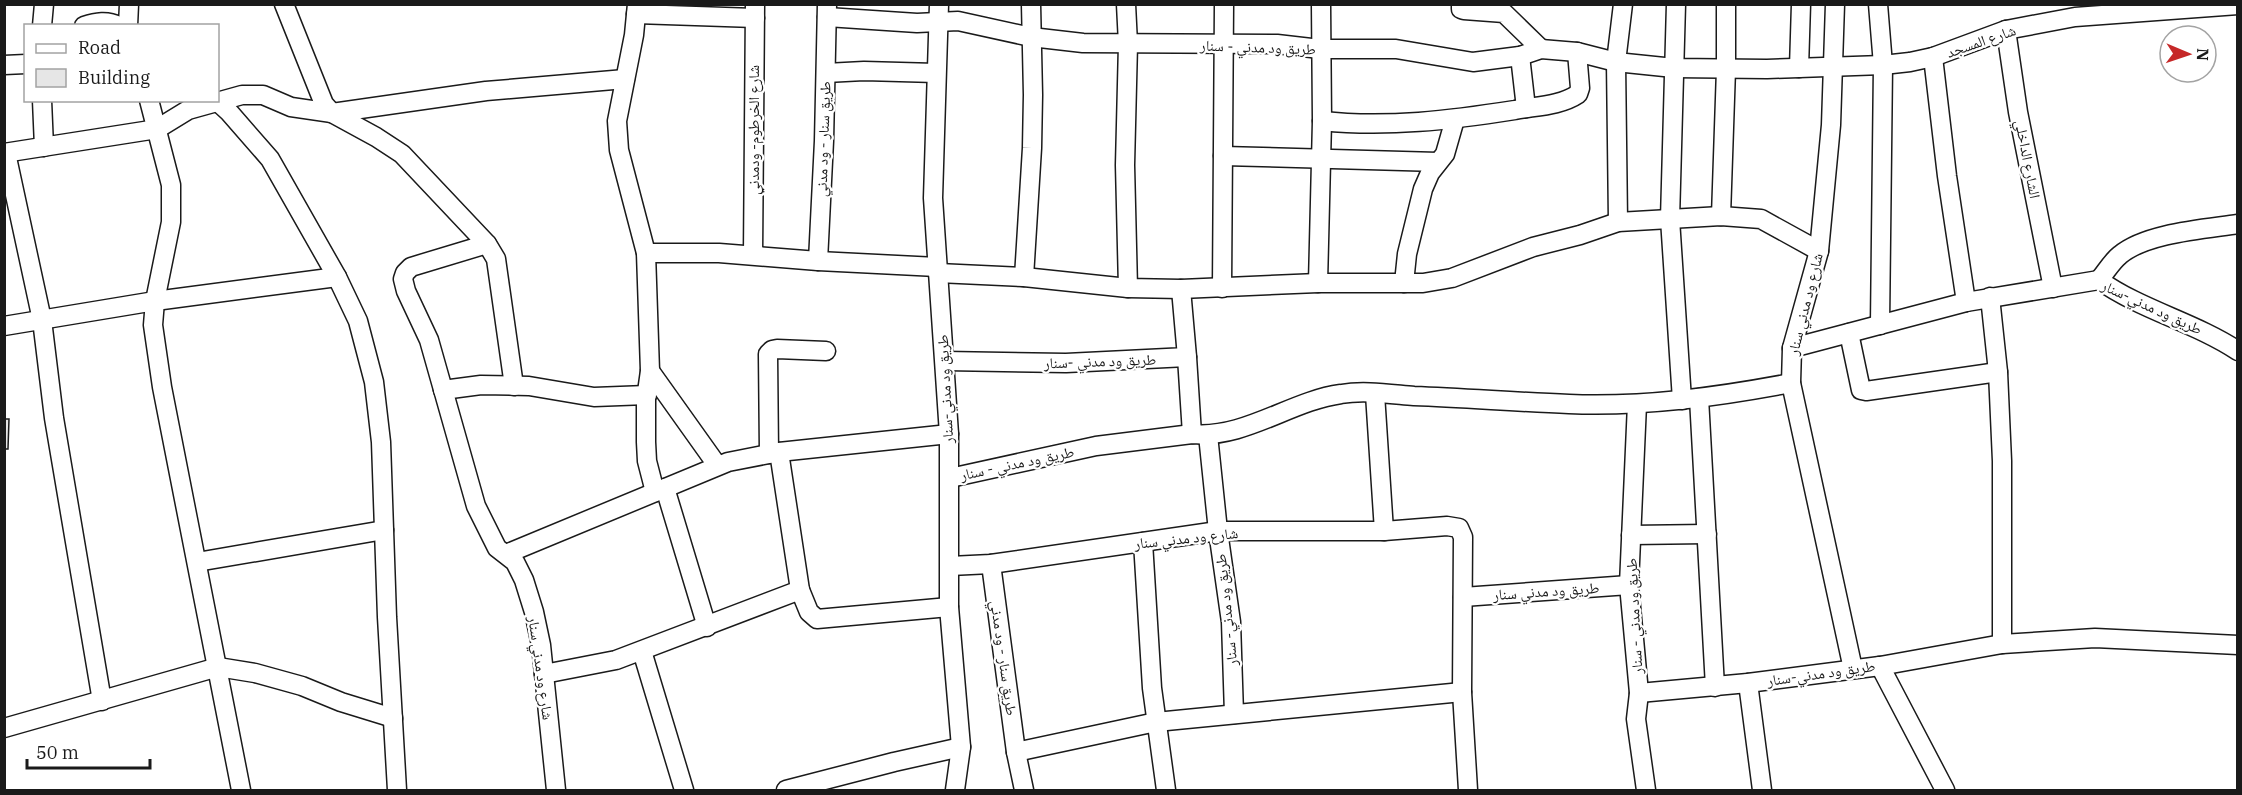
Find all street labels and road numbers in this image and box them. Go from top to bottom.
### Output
street label: شارع المسجد [1944,20,2019,63]
street label: طريق ود مدني - سنار [1199,35,1316,61]
street label: شارع الخرطوم- ودمدني [744,65,765,195]
street label: طريق سنار - ود مدني [811,81,837,197]
street label: الشارع الداخلي [2008,118,2045,201]
street label: شارع ود مدني سنار [1783,251,1830,359]
street label: طريق ود مدني-سنار [2096,275,2206,341]
street label: طريق ود مدني-سنار [933,334,960,445]
street label: طريق ود مدني -سنار [1042,350,1157,375]
street label: طريق ود مدني - سنار [957,442,1076,487]
street label: شارع ود مدني سنار [1132,523,1239,556]
street label: طريق ود مدني- سنار [1211,553,1244,668]
street label: طريق ود مدني - سنار [1621,557,1649,675]
street label: طريق ود مدني سنار [1491,578,1600,607]
street label: طريق سنار - ود مدني [984,599,1021,717]
street label: شارع ود مدني سنار [521,614,558,722]
street label: طريق ود مدني-سنار [1765,656,1877,693]

